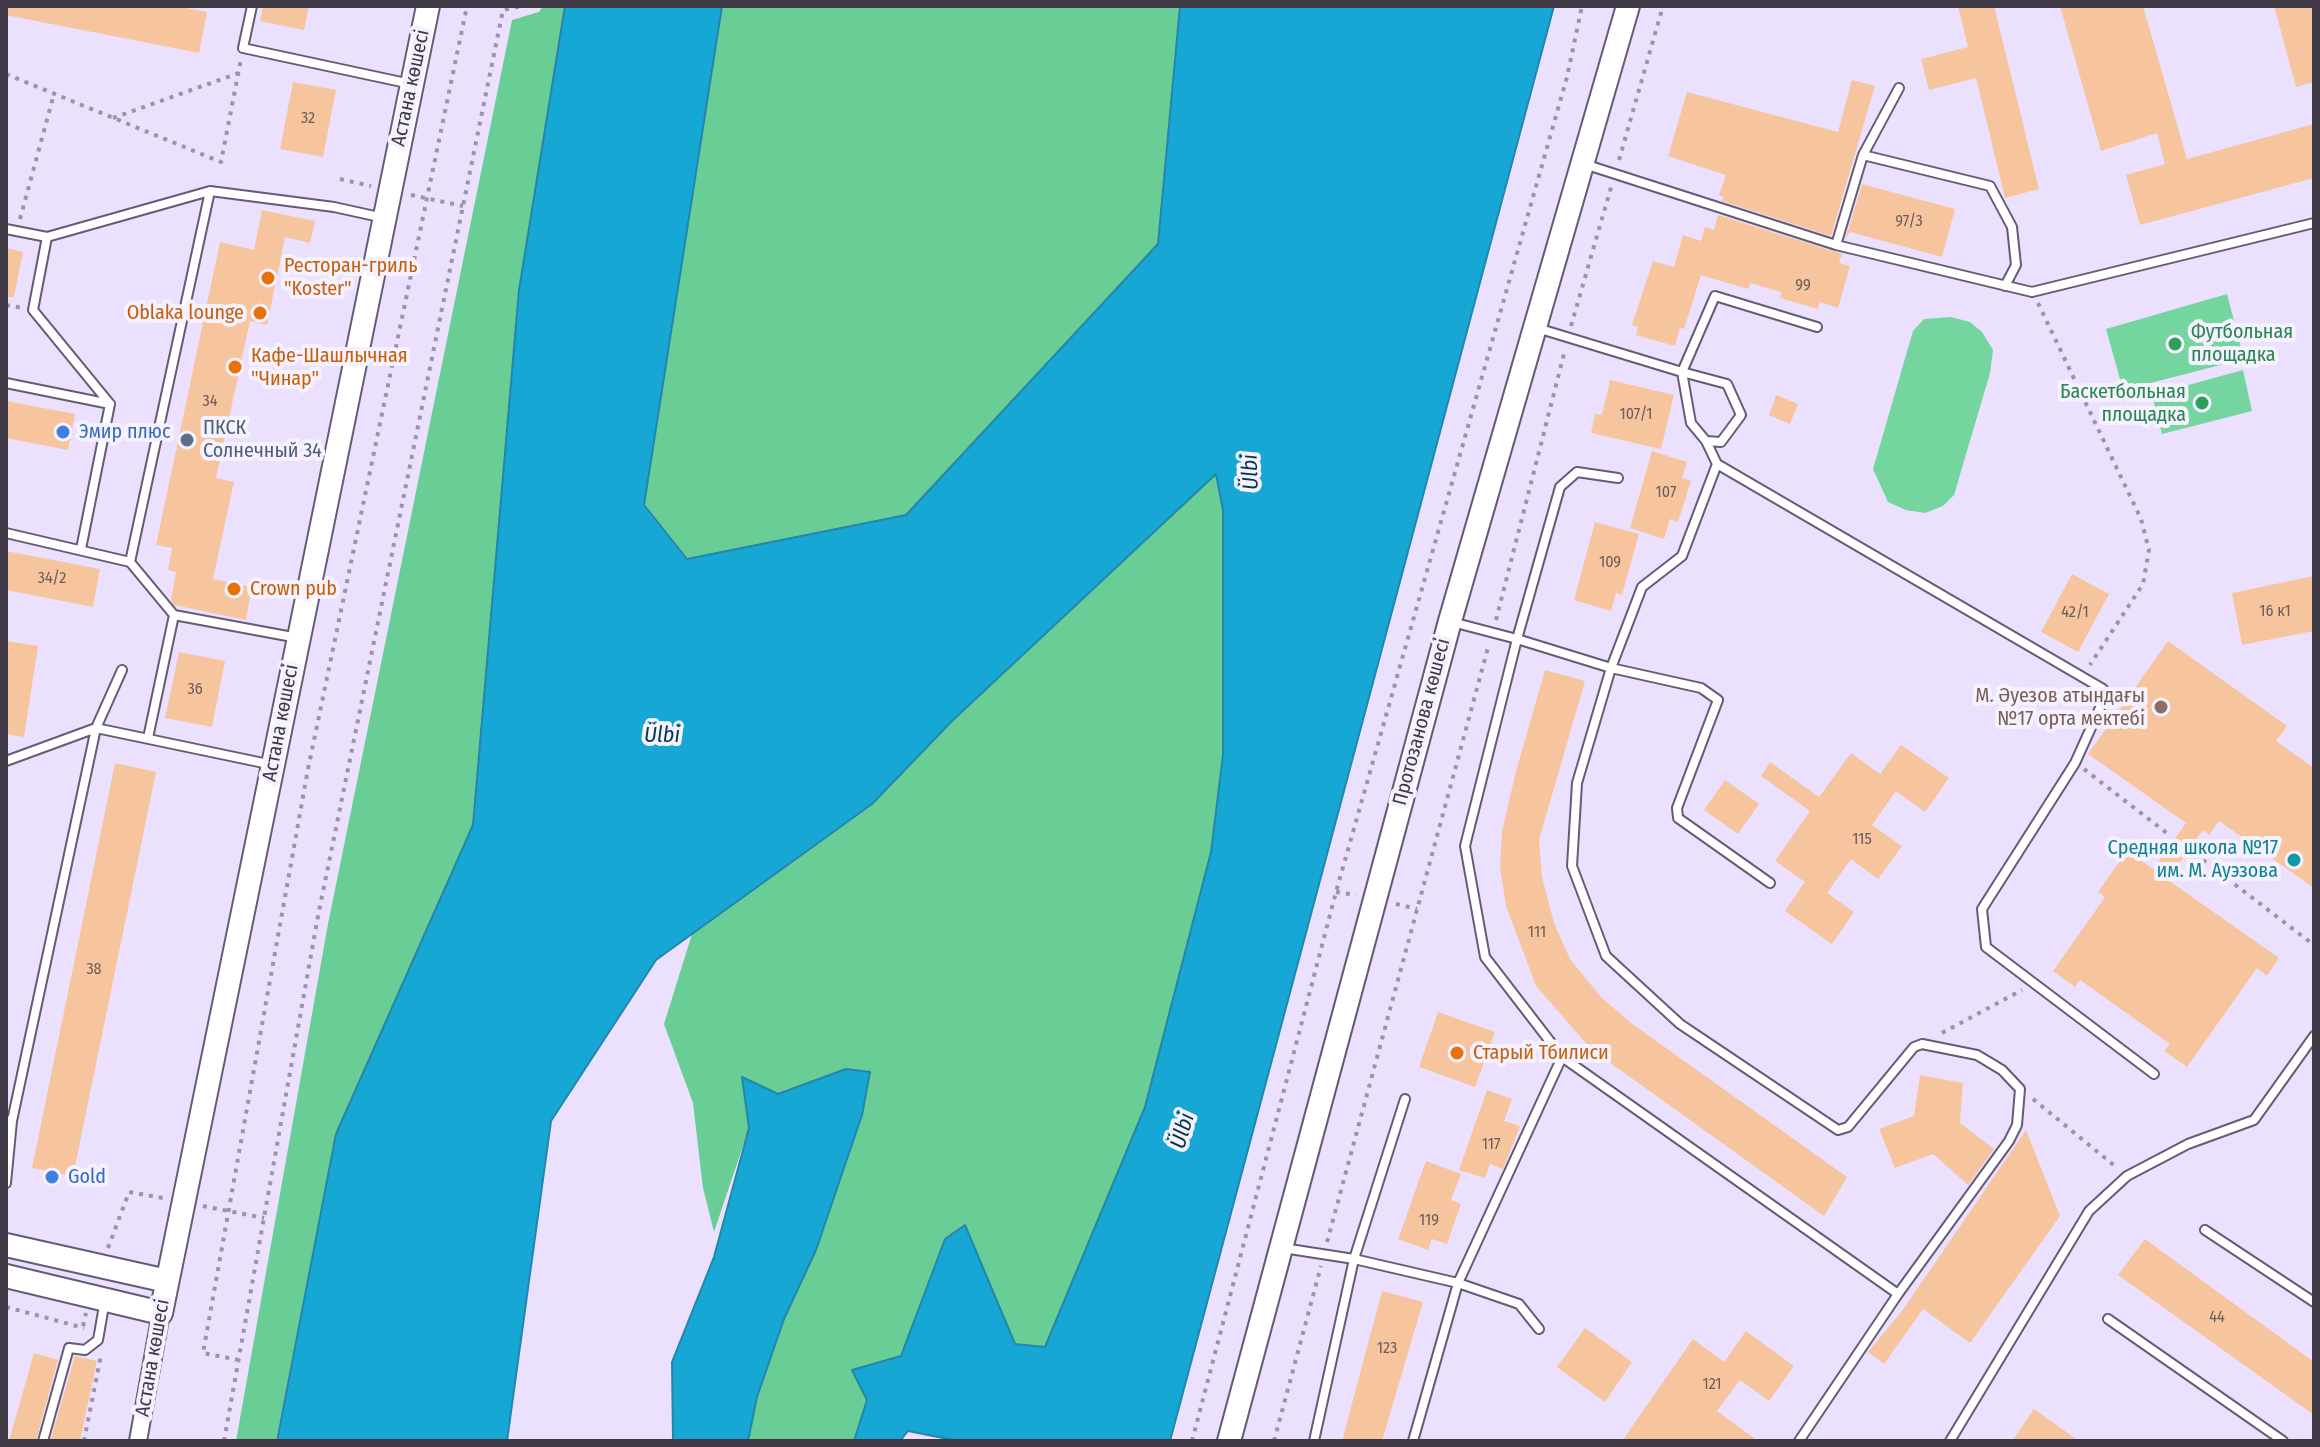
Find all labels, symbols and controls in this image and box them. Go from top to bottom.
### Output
street label: Астана көшесі [387,27,435,149]
house number: 32 [301,109,315,129]
house number: 97/3 [1895,212,1923,232]
place label: Ресторан-гриль "Koster" [284,254,417,301]
marker: Ресторан-гриль "Koster" [259,269,277,287]
house number: 99 [1795,276,1811,296]
place label: Oblaka lounge [127,301,244,325]
marker: Oblaka lounge [251,304,269,322]
place label: Футбольная площадка [2191,320,2293,367]
marker: Футбольная площадка [2166,335,2184,353]
place label: Кафе-Шашлычная "Чинар" [251,344,408,391]
marker: Кафе-Шашлычная "Чинар" [226,358,244,376]
place label: Баскетбольная площадка [2060,380,2186,427]
house number: 34 [203,392,217,412]
marker: Баскетбольная площадка [2193,394,2211,412]
house number: 107/1 [1620,405,1652,425]
place label: ПКСК Солнечный 34 [203,416,322,463]
place label: Эмир плюс [79,420,171,444]
marker: Эмир плюс [54,423,72,441]
marker: ПКСК Солнечный 34 [178,431,196,449]
water label: Ülbi [1237,454,1265,490]
house number: 107 [1656,483,1676,503]
house number: 109 [1599,553,1621,573]
house number: 34/2 [38,569,66,589]
place label: Crown pub [250,577,337,601]
marker: Crown pub [225,580,243,598]
house number: 16 к1 [2259,602,2291,622]
house number: 42/1 [2061,603,2089,623]
street label: Протозанова көшесі [1388,636,1456,808]
street label: Астана көшесі [258,662,304,784]
house number: 36 [187,680,203,700]
place label: М. Әуезов атындағы №17 орта мектебі [1975,684,2145,731]
marker: М. Әуезов атындағы №17 орта мектебі [2152,698,2170,716]
water label: Ülbi [644,723,680,749]
house number: 115 [1852,830,1872,850]
place label: Средняя школа №17 им. М. Ауэзова [2108,836,2278,883]
marker: Средняя школа №17 им. М. Ауэзова [2285,851,2303,869]
house number: 111 [1528,923,1546,943]
house number: 38 [86,960,102,980]
place label: Старый Тбилиси [1473,1041,1609,1065]
marker: Старый Тбилиси [1448,1044,1466,1062]
water label: Ülbi [1165,1110,1201,1152]
house number: 117 [1482,1135,1500,1155]
place label: Gold [68,1165,106,1189]
marker: Gold [43,1168,61,1186]
house number: 119 [1419,1211,1439,1231]
street label: Астана көшесі [131,1297,175,1419]
house number: 44 [2209,1308,2225,1328]
house number: 123 [1377,1339,1397,1359]
house number: 121 [1702,1375,1722,1395]

